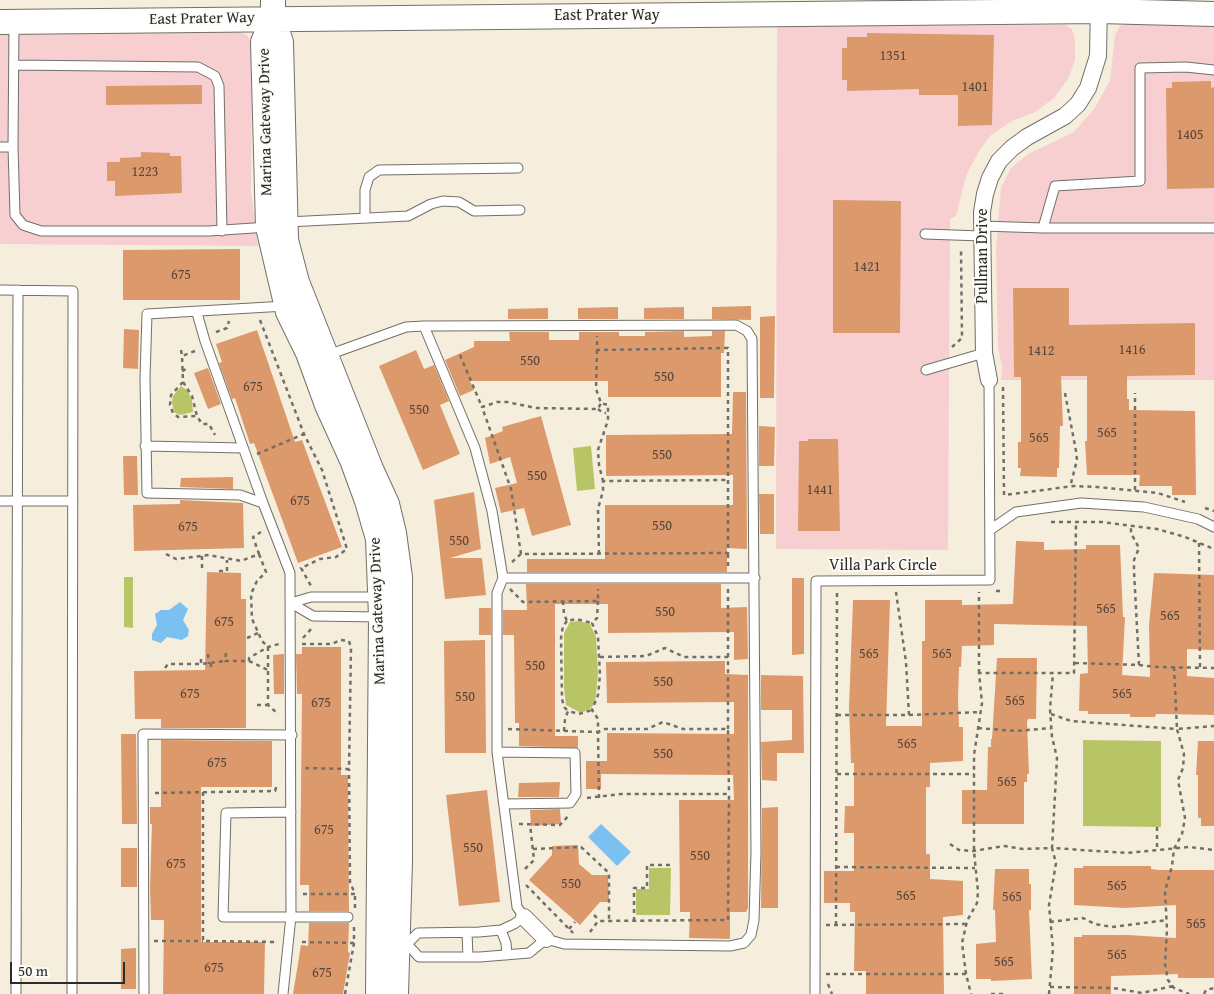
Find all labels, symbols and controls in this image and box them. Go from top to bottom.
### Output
street label: East Prater Way [554,6,660,26]
street label: East Prater Way [149,8,255,30]
street label: Marina Gateway Drive [255,48,277,196]
house number: 1351 [880,48,906,64]
house number: 1401 [962,79,988,95]
house number: 1405 [1177,127,1203,143]
house number: 1223 [132,164,158,180]
street label: Pullman Drive [973,208,993,304]
house number: 1421 [854,259,880,275]
house number: 675 [171,267,191,283]
house number: 1416 [1119,342,1145,358]
house number: 1412 [1028,343,1054,359]
house number: 550 [520,353,540,369]
house number: 550 [654,369,674,385]
house number: 675 [243,379,263,395]
house number: 550 [409,402,429,418]
house number: 565 [1097,425,1117,441]
house number: 565 [1029,430,1049,446]
house number: 550 [652,447,672,463]
house number: 550 [527,468,547,484]
house number: 1441 [807,482,833,498]
house number: 675 [290,493,310,509]
house number: 550 [652,518,672,534]
house number: 675 [178,519,198,535]
house number: 550 [449,533,469,549]
street label: Marina Gateway Drive [366,537,390,685]
street label: Villa Park Circle [829,556,937,576]
house number: 565 [1096,601,1116,617]
house number: 550 [655,604,675,620]
house number: 565 [1160,608,1180,624]
house number: 675 [214,614,234,630]
house number: 565 [859,646,879,662]
house number: 565 [932,646,952,662]
house number: 550 [525,658,545,674]
house number: 550 [653,674,673,690]
house number: 675 [180,686,200,702]
house number: 565 [1112,686,1132,702]
house number: 550 [455,689,475,705]
house number: 565 [1005,693,1025,709]
house number: 675 [311,695,331,711]
house number: 565 [897,736,917,752]
house number: 550 [653,746,673,762]
house number: 675 [207,755,227,771]
house number: 565 [997,774,1017,790]
house number: 675 [314,822,334,838]
house number: 550 [463,840,483,856]
house number: 550 [690,848,710,864]
house number: 675 [166,856,186,872]
house number: 550 [561,876,581,892]
house number: 565 [1107,878,1127,894]
house number: 565 [896,888,916,904]
house number: 565 [1002,889,1022,905]
house number: 565 [1186,916,1206,932]
house number: 565 [1107,947,1127,963]
scale bar [12,952,128,984]
house number: 565 [994,954,1014,970]
text: 50 m [18,960,48,981]
house number: 675 [204,960,224,976]
house number: 675 [312,965,332,981]

